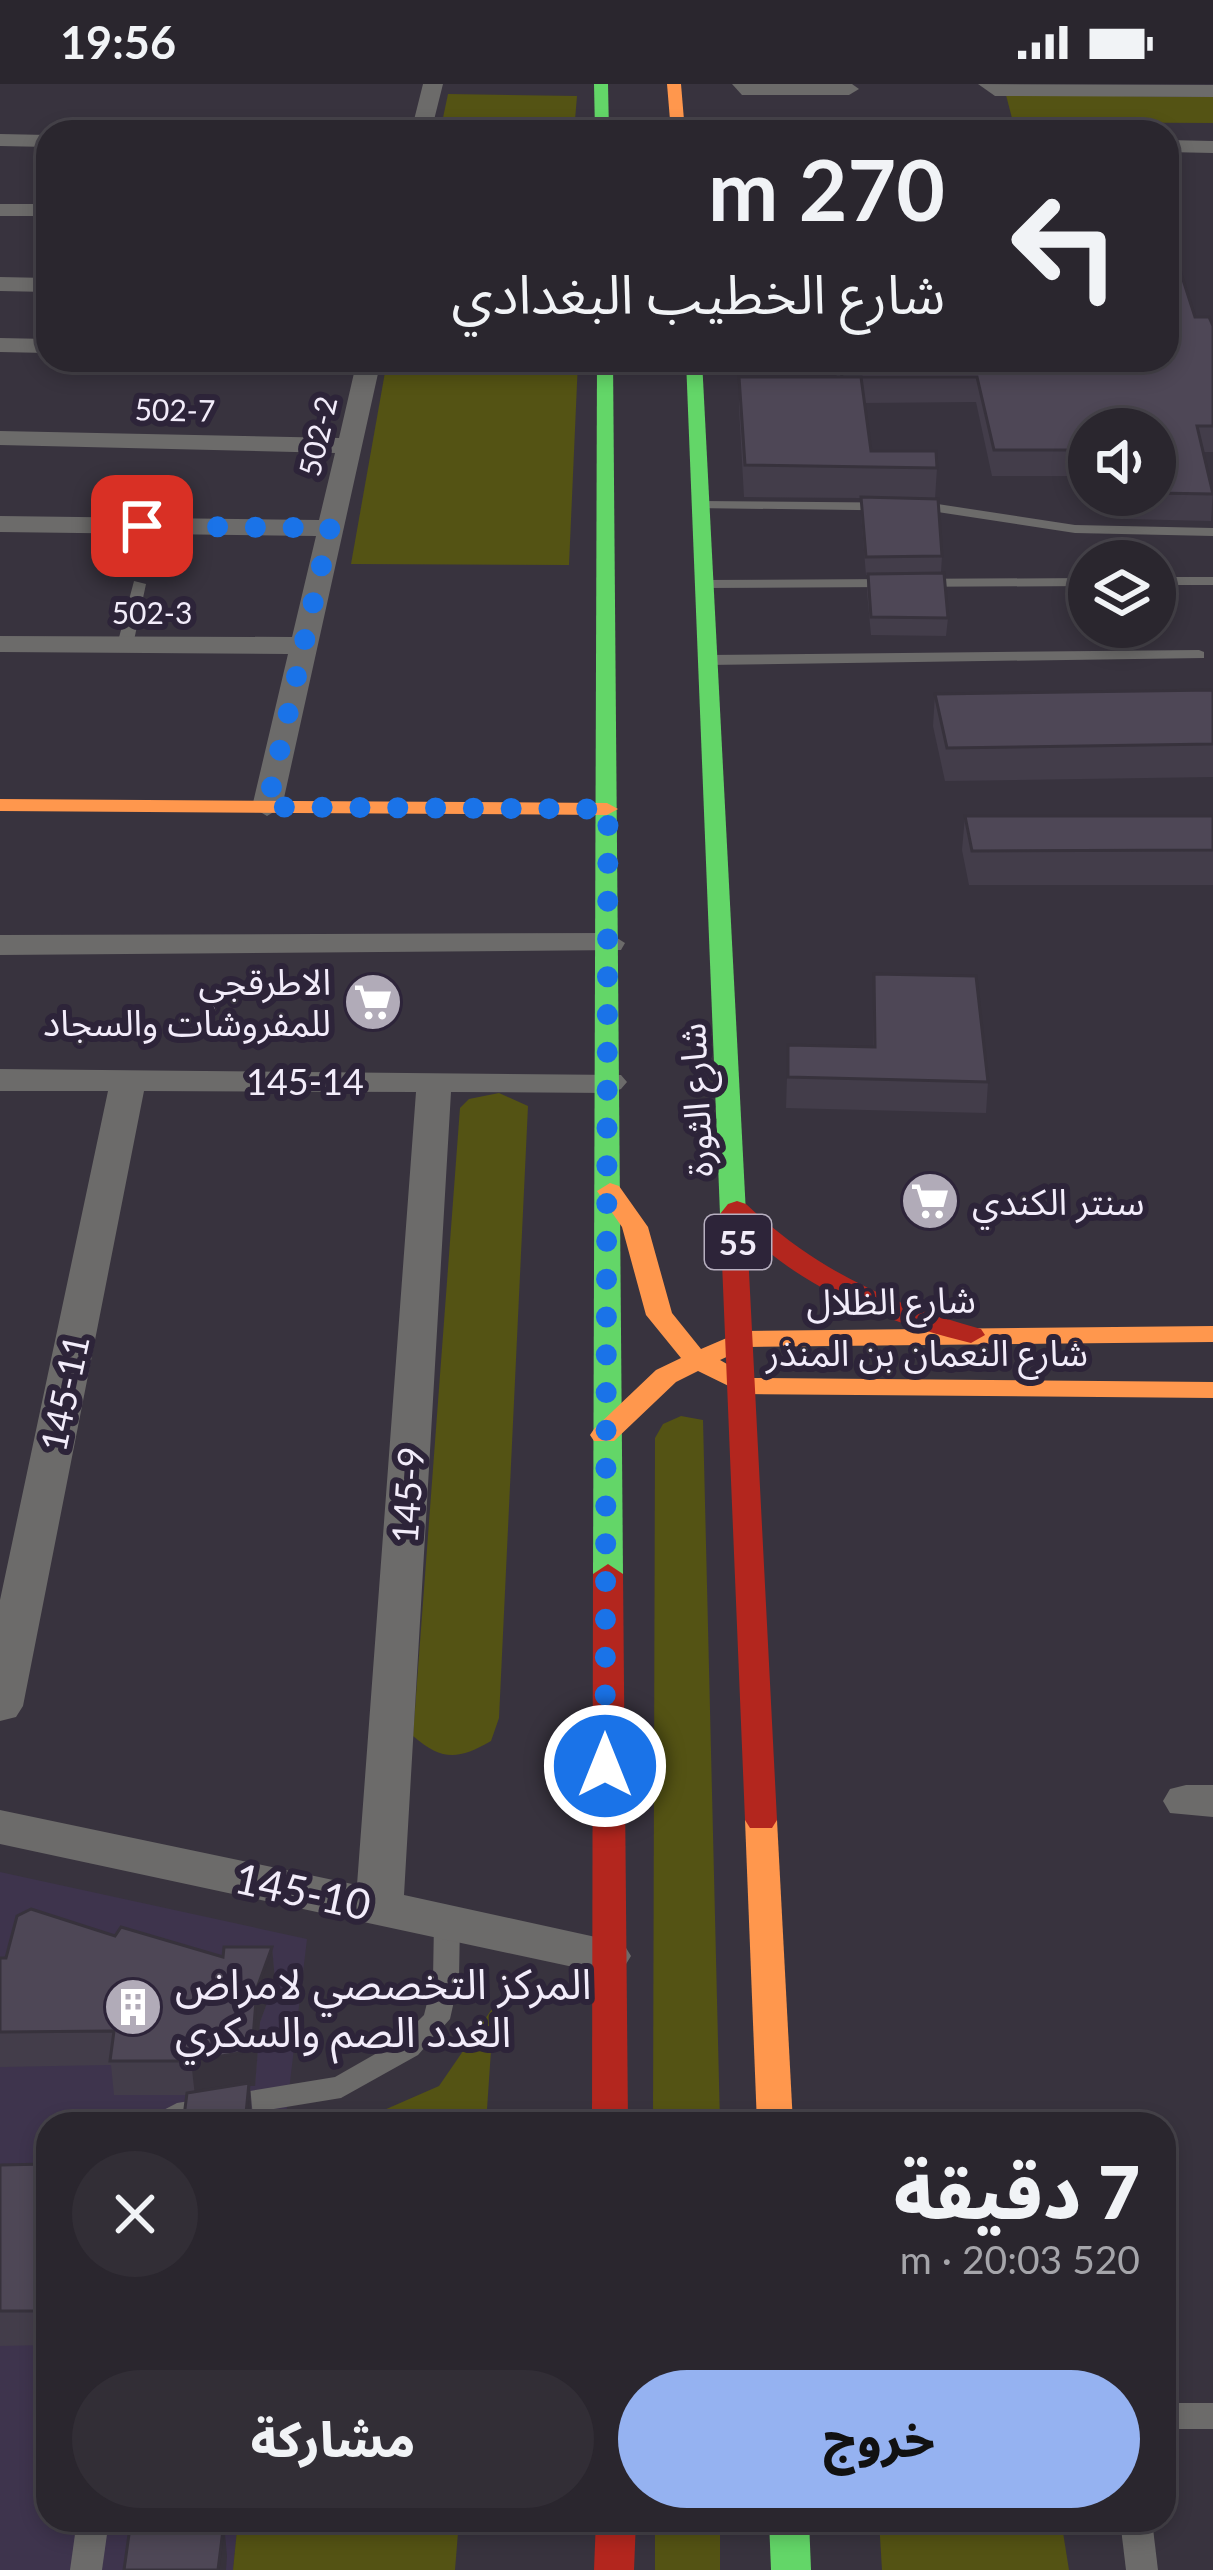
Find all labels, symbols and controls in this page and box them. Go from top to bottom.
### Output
text: 19:56 [60,15,176,69]
text: 270 m [708,138,945,239]
icon: left [987,168,1143,324]
text: شارع الخطيب البغدادي [451,261,945,326]
street label: 502-7 [134,390,216,428]
street label: 502-2 [290,393,344,479]
map controls [1068,408,1176,648]
button: sound [1068,408,1176,516]
pin [91,475,193,577]
icon: arrive [109,493,175,559]
button: layers [1068,540,1176,648]
street label: 502-3 [112,594,192,630]
place label: الاطرقجي للمفروشات والسجاد [43,959,331,1045]
supermarket icon: الاطرقجي للمفروشات والسجاد [342,971,404,1033]
street label: شارع الثورة [669,1022,727,1178]
street label: 145-14 [246,1059,364,1103]
supermarket icon: سنتر الكندي [899,1170,961,1232]
place label: سنتر الكندي [972,1179,1145,1230]
road number: 55 [705,1215,771,1269]
street label: شارع الظلال [806,1277,976,1329]
street label: شارع النعمان بن المنذر [765,1330,1088,1380]
street label: 145-11 [30,1331,98,1455]
street label: 145-9 [382,1445,432,1545]
position arrow [542,1703,668,1829]
street label: 145-10 [231,1852,375,1930]
place label: المركز التخصصي لامراض الغدد الصم والسكري [175,1958,591,2065]
building icon: المركز التخصصي لامراض الغدد الصم والسكري [102,1976,164,2038]
text: 7 دقيقة [894,2148,1140,2234]
button: close [72,2151,198,2277]
text: 520 m · 20:03 [900,2236,1140,2282]
button: مشاركة [72,2370,594,2508]
button: خروج [618,2370,1140,2508]

